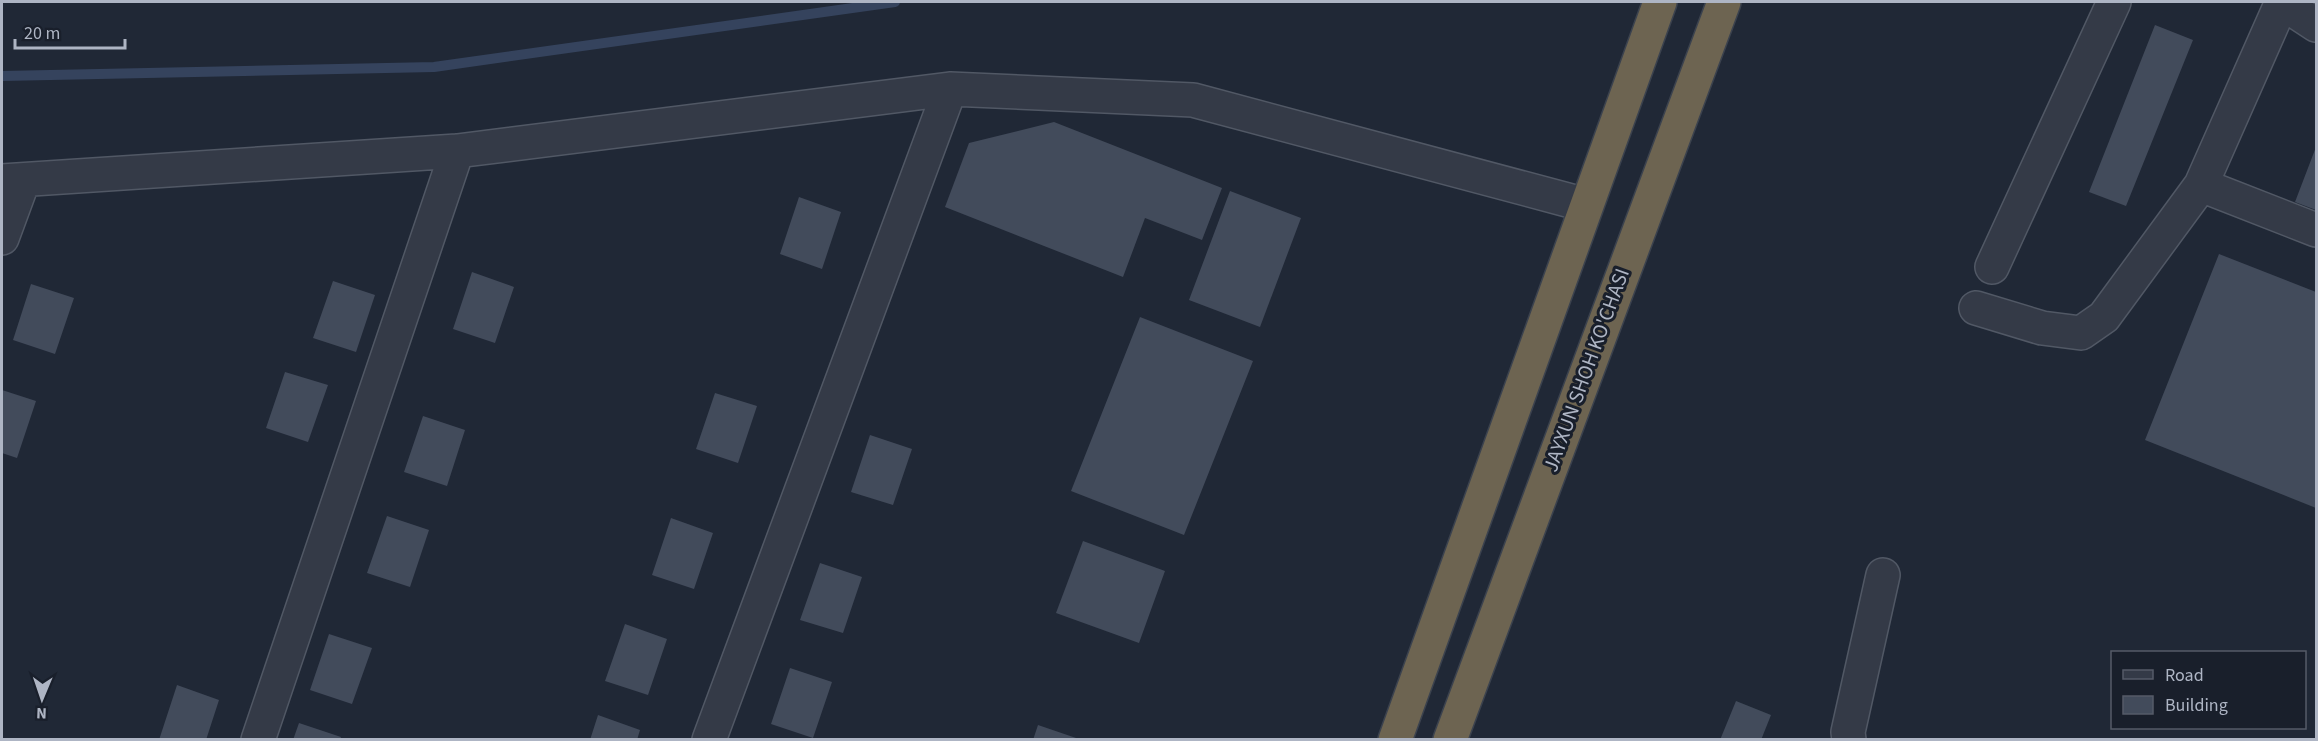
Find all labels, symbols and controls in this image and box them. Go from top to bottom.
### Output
scale bar [15,12,124,50]
text: 20 m [24,21,60,46]
street label: JAYXUN SHOH KO'CHASI [1535,264,1637,476]
legend [2111,651,2306,729]
text: Road [2165,663,2204,688]
north arrow [12,669,72,729]
text: Building [2165,693,2228,718]
text: N [36,702,47,724]

